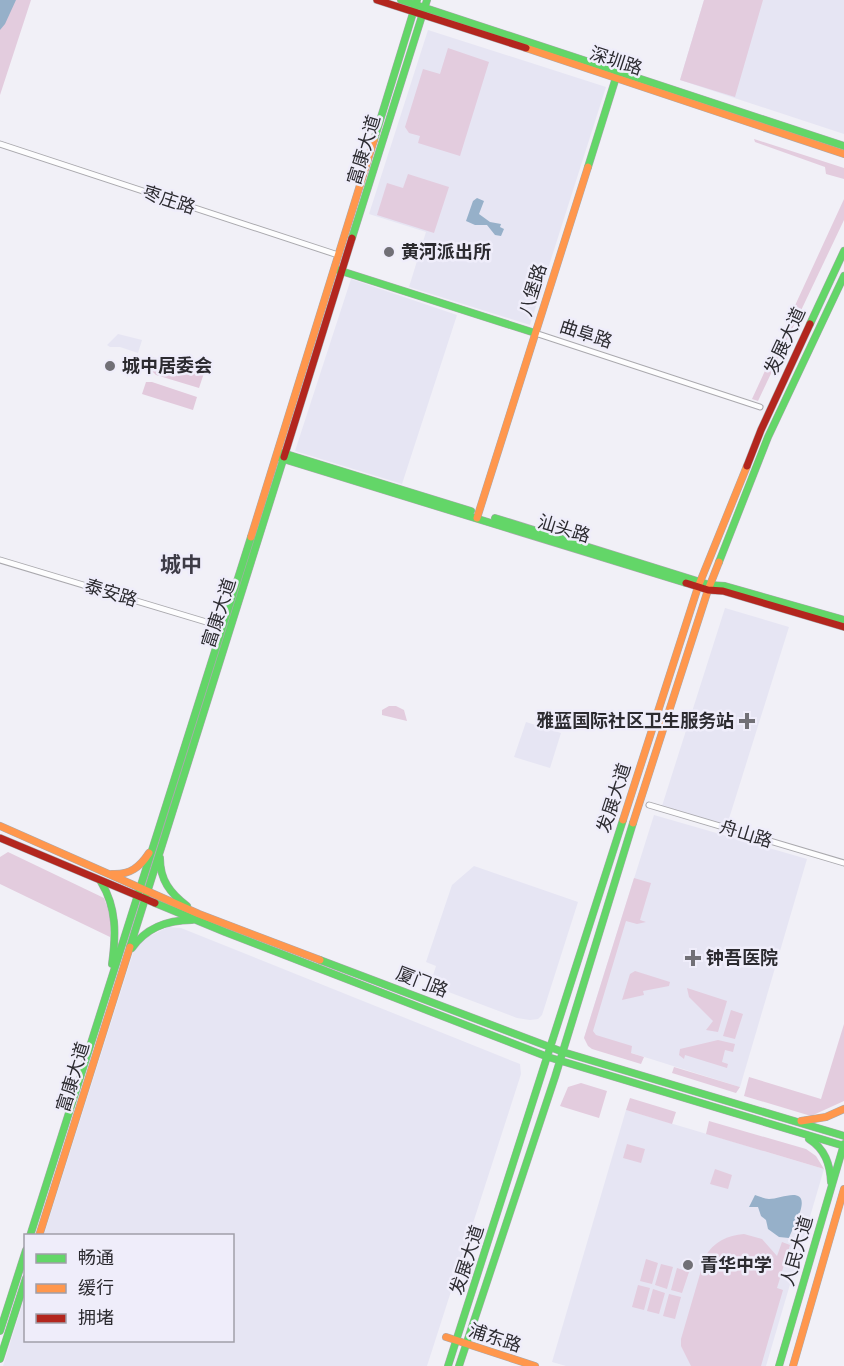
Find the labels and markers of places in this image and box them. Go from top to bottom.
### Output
place label: 黄河派出所 [401,240,491,264]
marker: 黄河派出所 [382,245,396,259]
place label: 城中居委会 [122,354,212,378]
marker: 城中居委会 [103,359,117,373]
place label: 雅蓝国际社区卫生服务站 [536,709,734,733]
marker: 雅蓝国际社区卫生服务站 [738,712,756,730]
place label: 钟吾医院 [706,946,778,970]
marker: 钟吾医院 [684,949,702,967]
place label: 青华中学 [700,1253,772,1277]
marker: 青华中学 [681,1258,695,1272]

